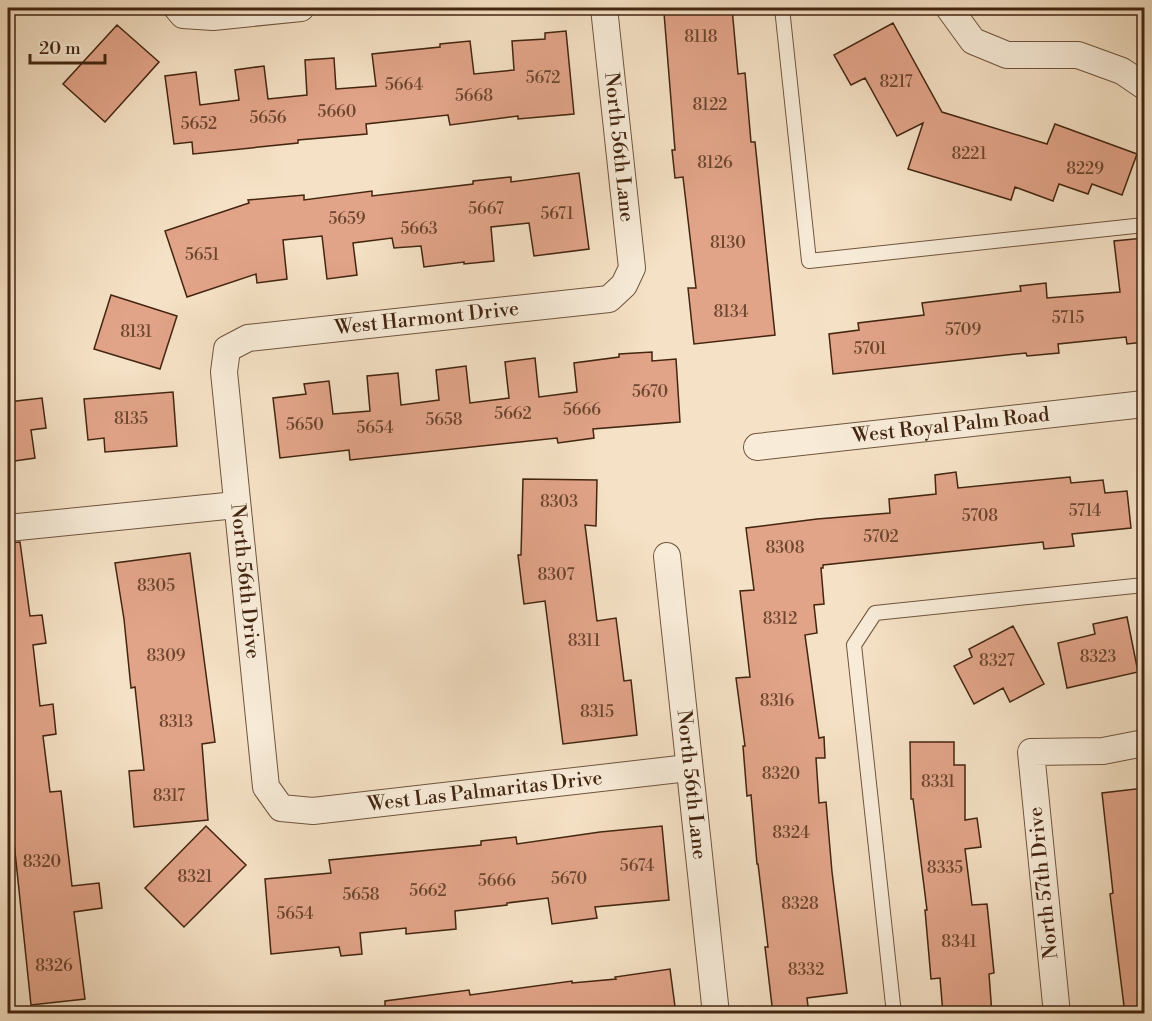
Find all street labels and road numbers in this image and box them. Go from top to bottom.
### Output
street label: North 56th Lane [599,71,639,223]
street label: West Harmont Drive [333,297,520,341]
street label: West Royal Palm Road [850,402,1051,449]
street label: North 56th Drive [225,502,265,660]
street label: North 56th Lane [671,709,712,861]
street label: West Las Palmaritas Drive [365,765,604,817]
street label: North 57th Drive [1024,806,1064,960]

